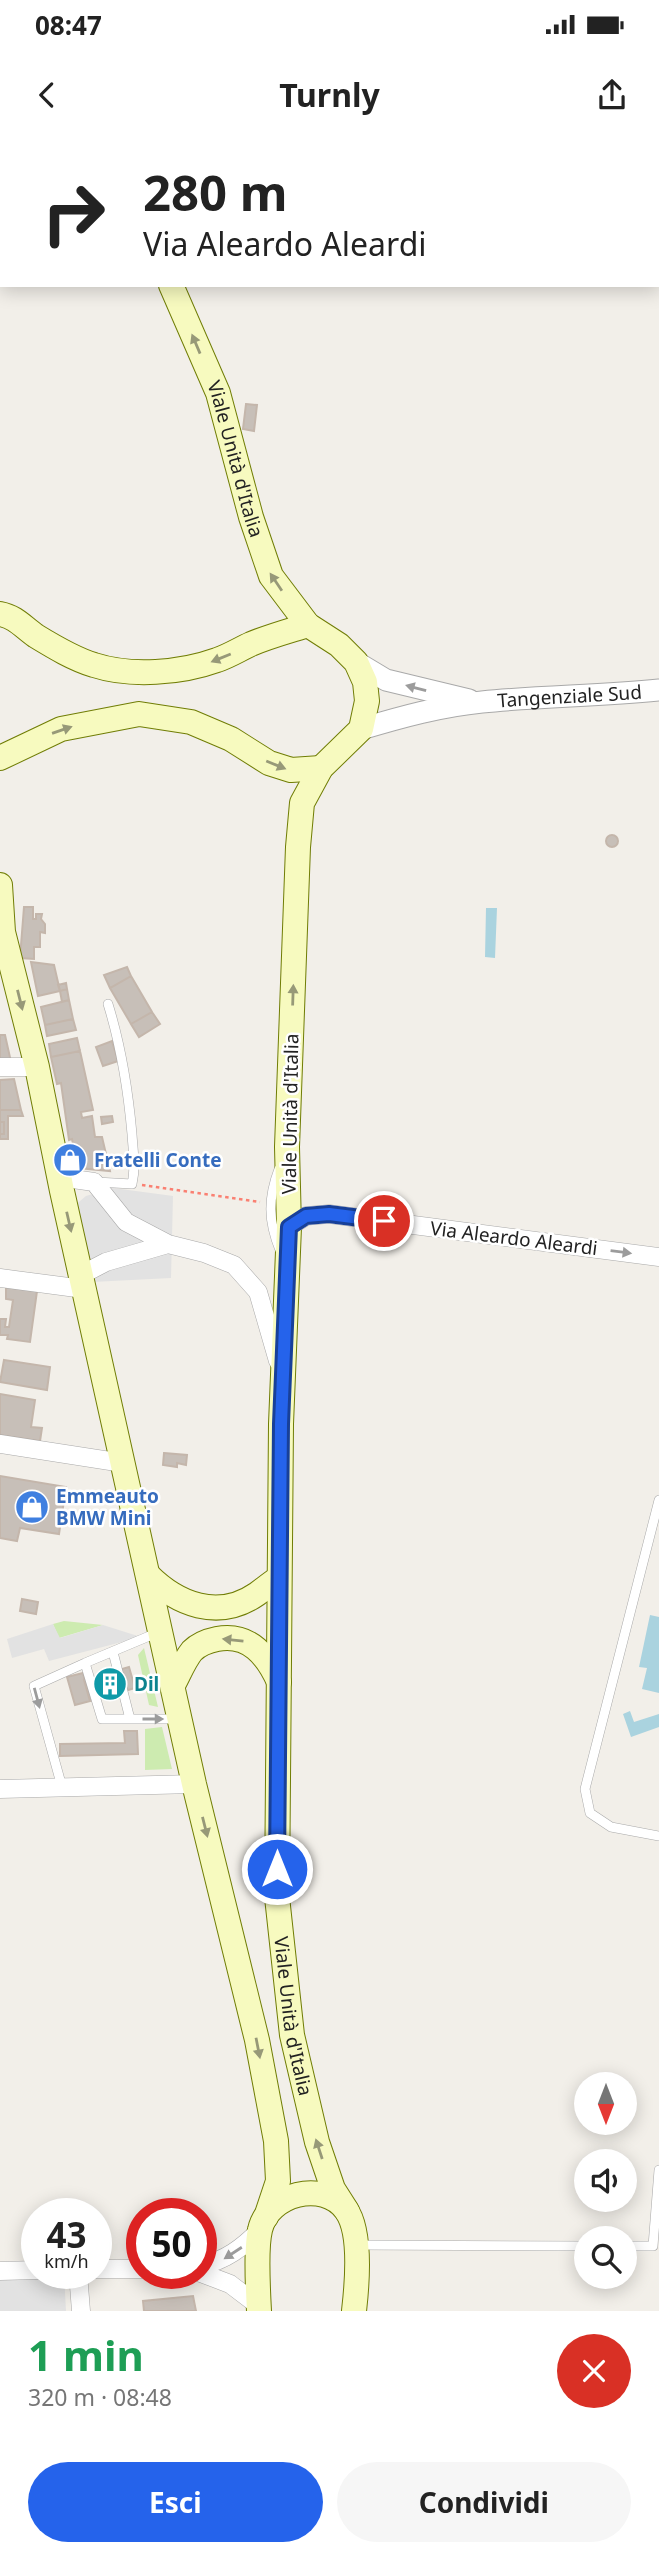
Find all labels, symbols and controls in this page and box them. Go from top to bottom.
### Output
text: 08:47 [35,7,102,43]
text: Turnly [279,73,380,116]
icon: back [28,76,66,114]
icon: share [593,76,631,114]
text: 280 m [143,159,288,225]
icon: right [28,168,119,259]
text: Via Aleardo Aleardi [143,222,427,265]
one-way arrow [191,333,202,354]
street label: Viale Unità d'Italia [201,377,270,541]
one-way arrow [269,573,283,591]
one-way arrow [211,652,232,663]
street label: Tangenziale Sud [496,679,643,714]
one-way arrow [405,682,427,693]
one-way arrow [52,724,73,735]
one-way arrow [266,759,287,770]
one-way arrow [287,984,298,1006]
one-way arrow [15,989,26,1011]
street label: Viale Unità d'Italia [276,1033,304,1195]
shop icon: Fratelli Conte [51,1141,89,1179]
place label: Fratelli Conte [94,1147,221,1173]
pin [354,1191,414,1251]
icon: arrive [365,1202,403,1240]
one-way arrow [63,1211,74,1233]
street label: Via Aleardo Aleardi [429,1215,599,1261]
one-way arrow [610,1246,632,1257]
place label: Emmeauto BMW Mini [56,1483,159,1531]
shop icon: Emmeauto BMW Mini [13,1488,51,1526]
one-way arrow [221,1634,243,1645]
building icon: Dil [91,1665,129,1703]
place label: Dil [134,1671,159,1697]
one-way arrow [33,1688,43,1709]
one-way arrow [142,1713,164,1725]
one-way arrow [200,1816,211,1838]
position arrow [240,1832,314,1906]
street label: Viale Unità d'Italia [268,1935,319,2098]
one-way arrow [253,2037,264,2059]
north arrow [574,2072,637,2135]
map controls [574,2072,637,2289]
one-way arrow [314,2138,324,2159]
button: sound [574,2149,637,2212]
speed limit sign: 50 [126,2198,217,2289]
text: 43 [46,2211,87,2258]
button: search [574,2226,637,2289]
one-way arrow [224,2246,242,2260]
text: km/h [44,2249,89,2273]
text: 1 min [28,2326,144,2383]
button: close [557,2334,631,2408]
text: 320 m · 08:48 [28,2381,172,2413]
button: Esci [28,2462,323,2542]
button: Condividi [337,2462,631,2542]

